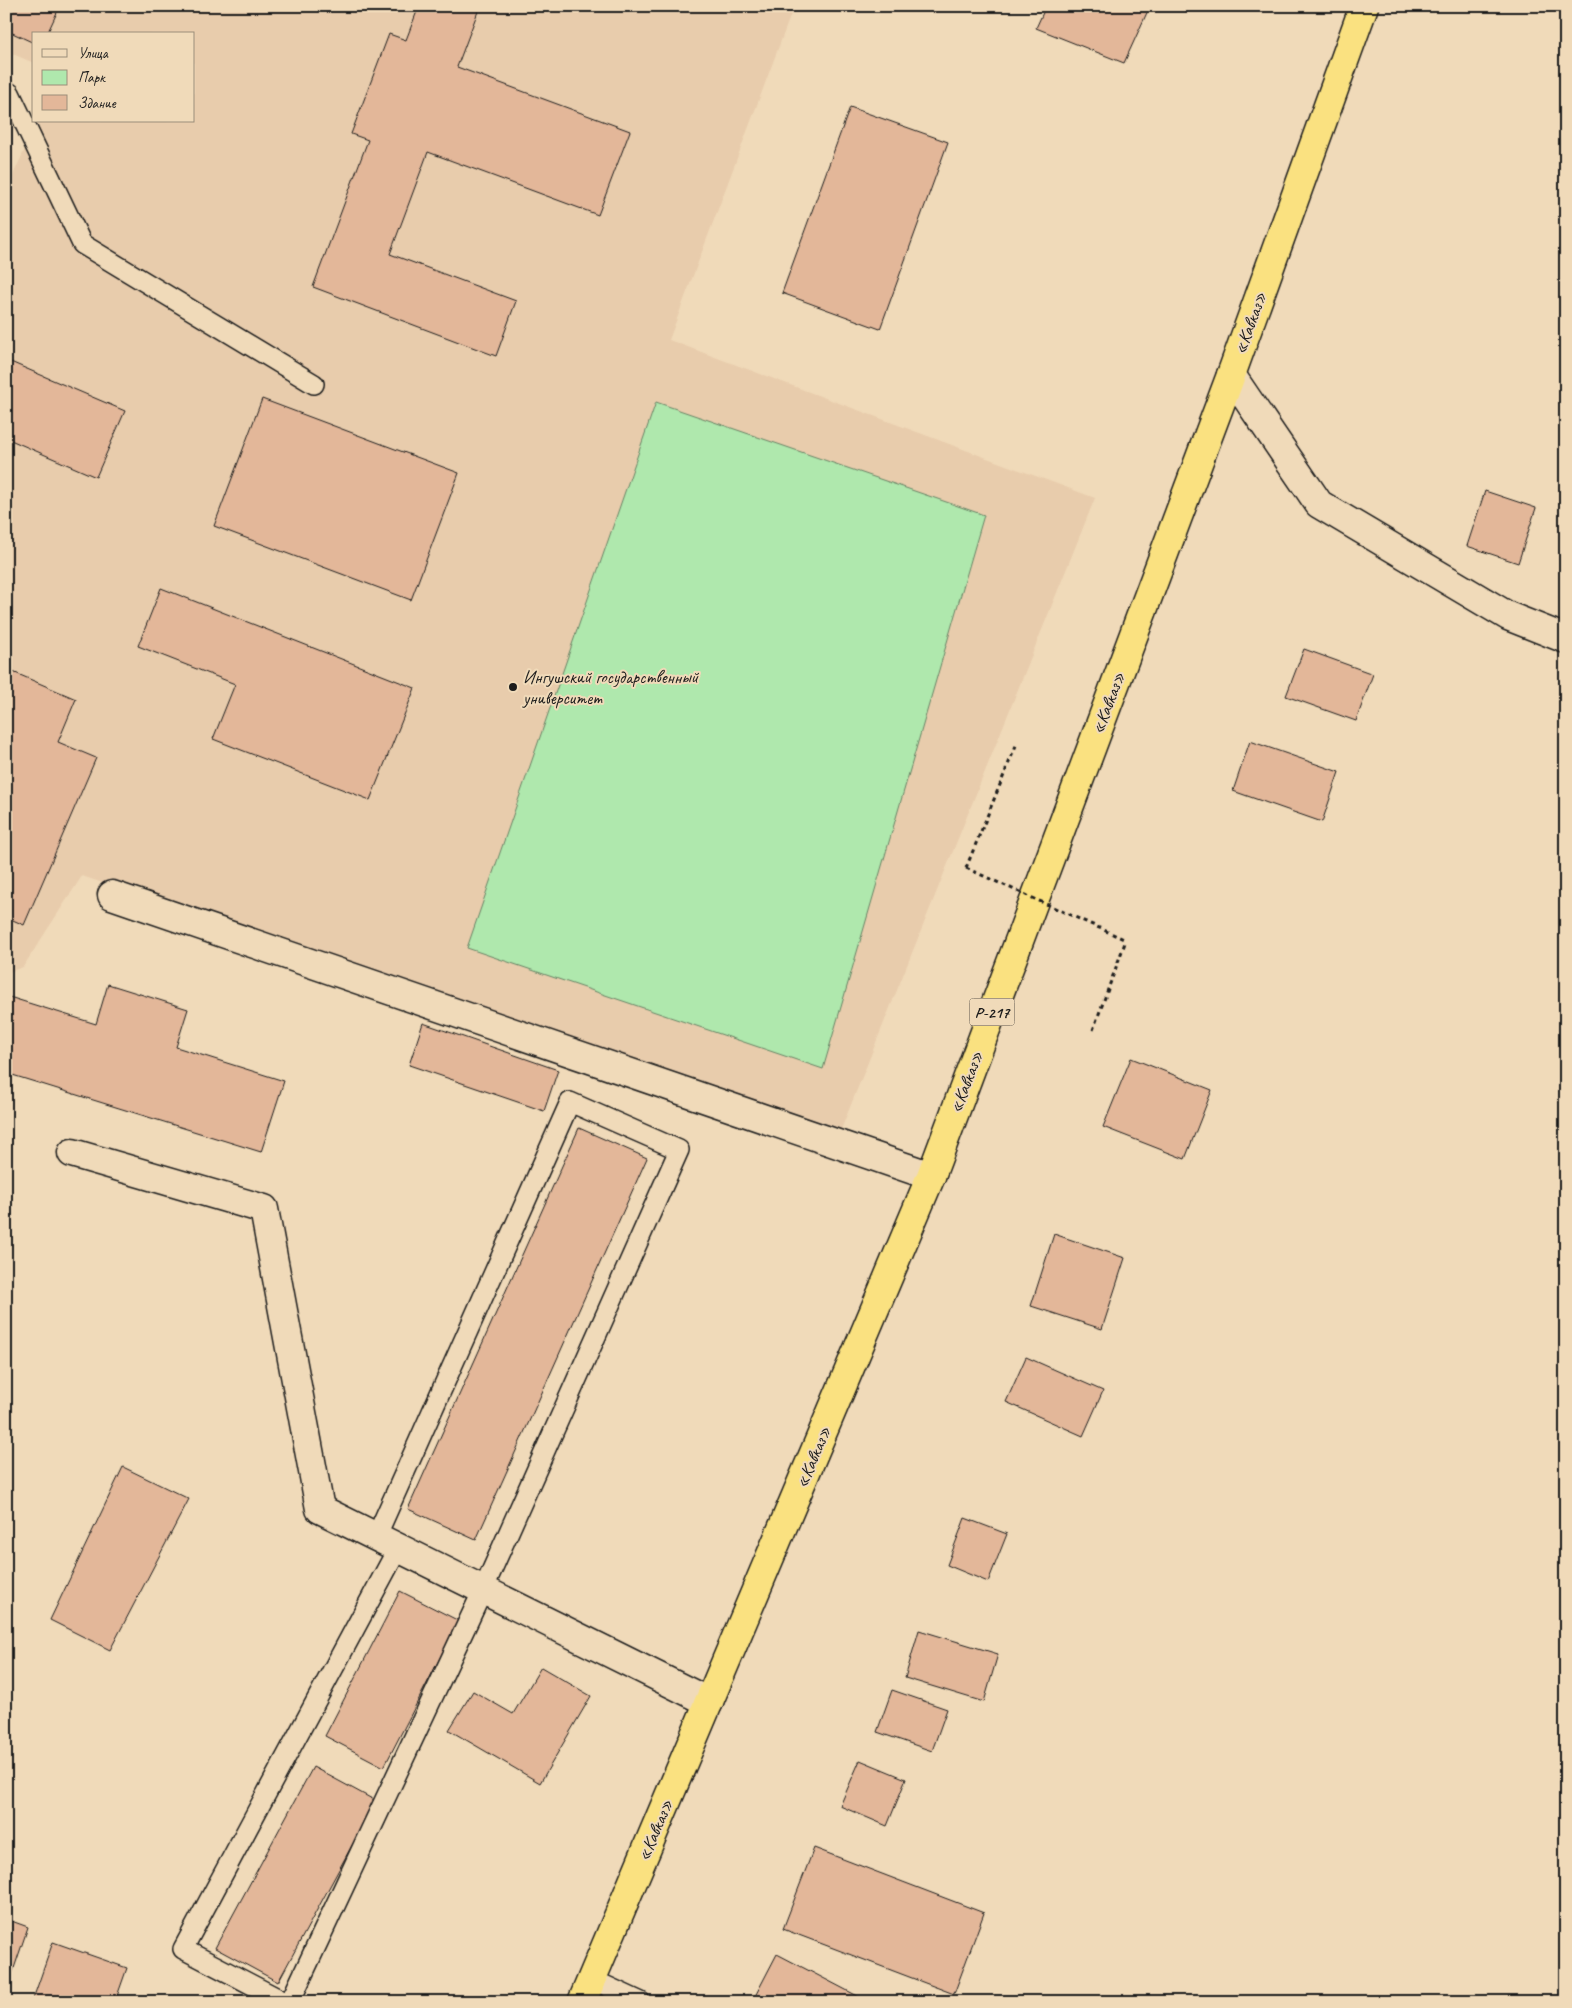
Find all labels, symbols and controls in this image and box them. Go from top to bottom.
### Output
legend [32,32,195,122]
text: Улица [78,44,109,63]
text: Парк [78,68,106,87]
text: Здание [78,94,117,113]
street label: «Кавказ» [1229,289,1271,357]
place label: Ингушский государственный университет [522,666,700,709]
street label: «Кавказ» [1086,669,1130,737]
marker: Ингушский государственный университет [507,681,519,693]
road number: Р-217 [970,999,1014,1026]
street label: «Кавказ» [944,1048,988,1116]
street label: «Кавказ» [790,1423,836,1491]
street label: «Кавказ» [632,1796,678,1864]

